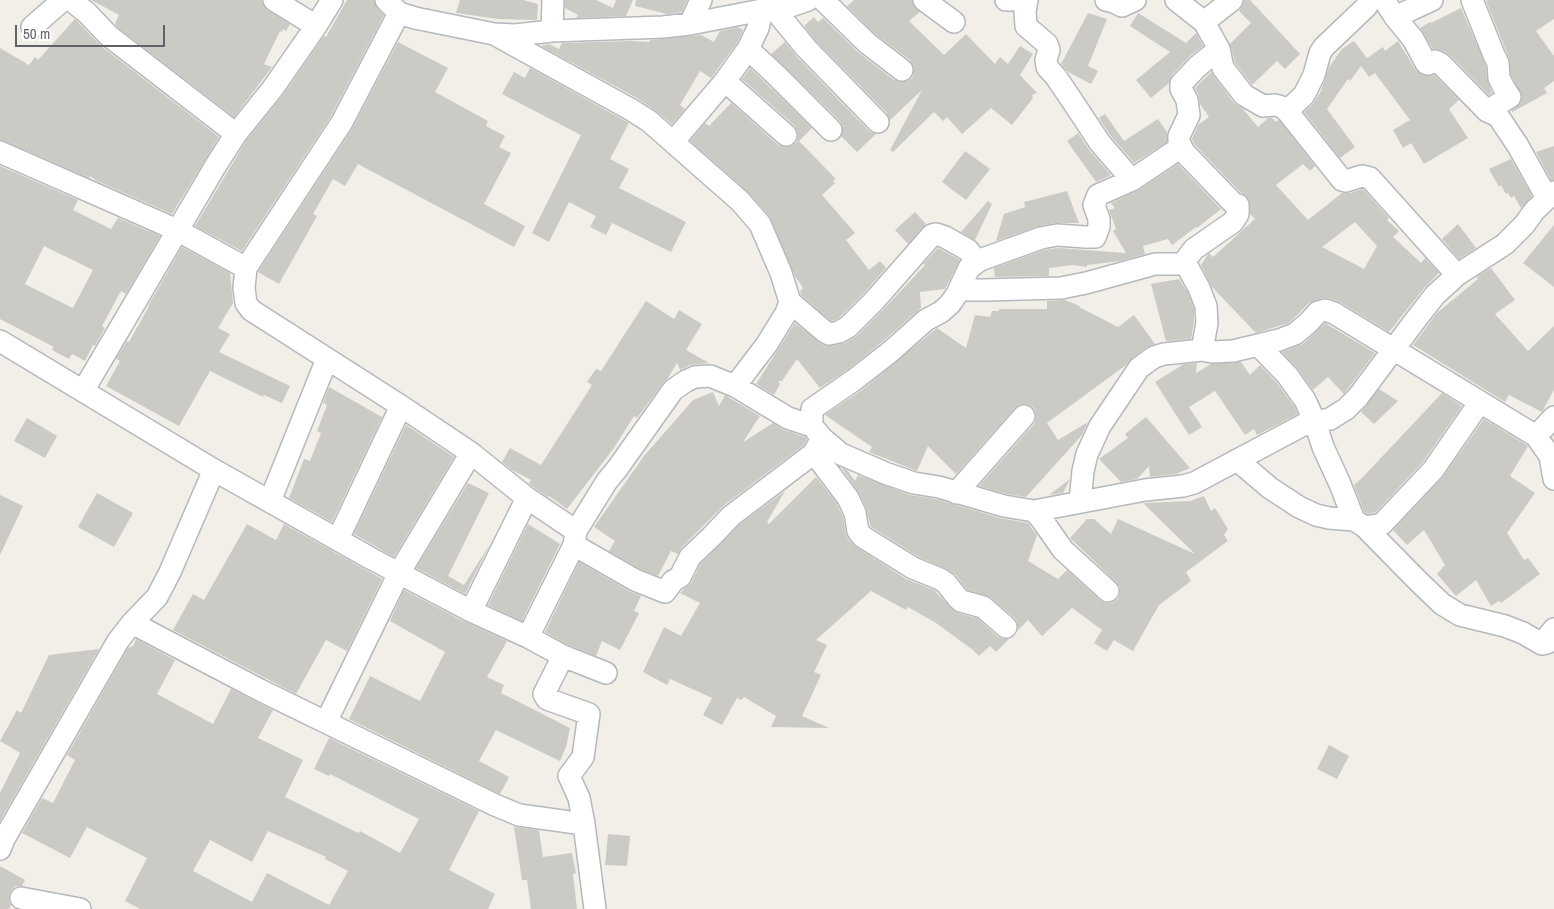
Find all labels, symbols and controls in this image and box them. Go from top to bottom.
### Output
scale bar [18,15,168,47]
text: 50 m [23,23,50,44]

